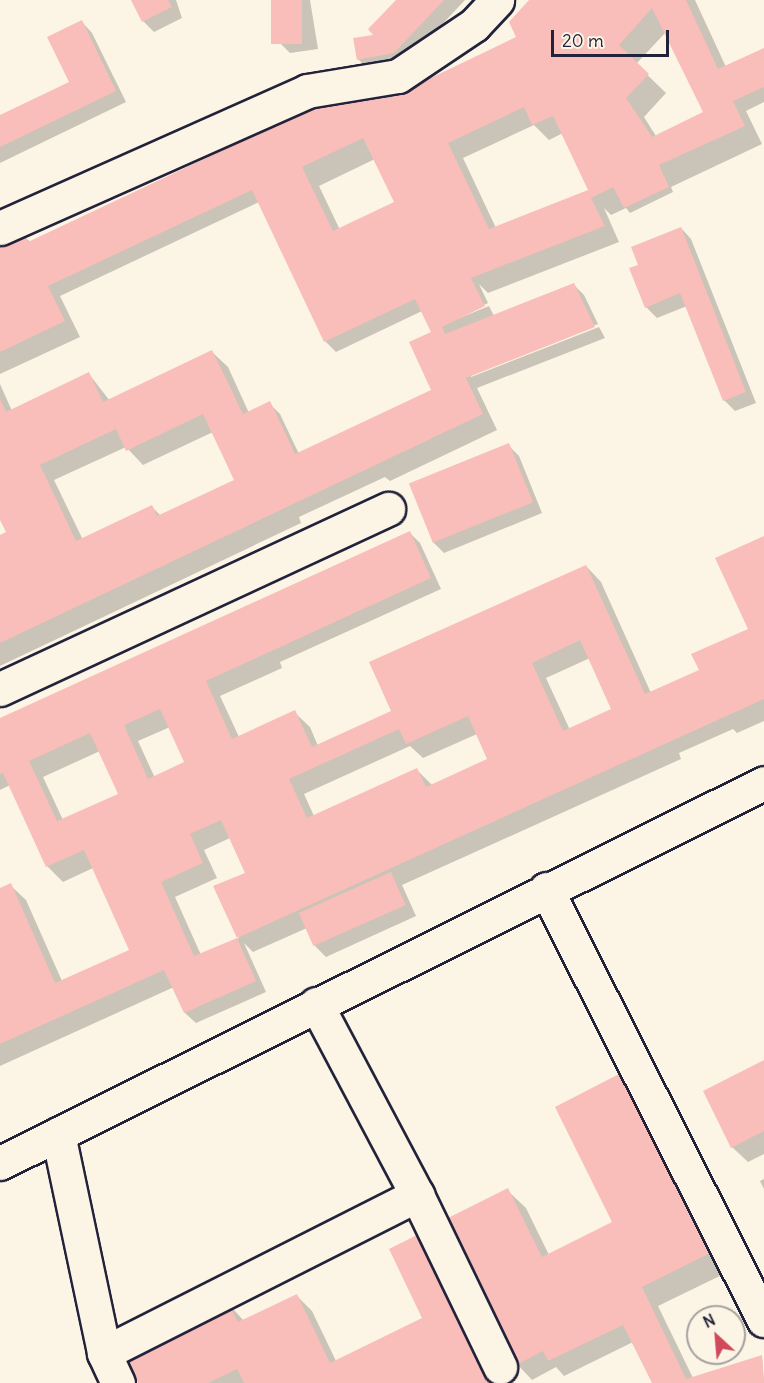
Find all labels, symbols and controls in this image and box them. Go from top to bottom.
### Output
scale bar [554,18,672,56]
text: 20 m [562,29,604,52]
north arrow [686,1305,746,1365]
text: N [700,1309,718,1332]

